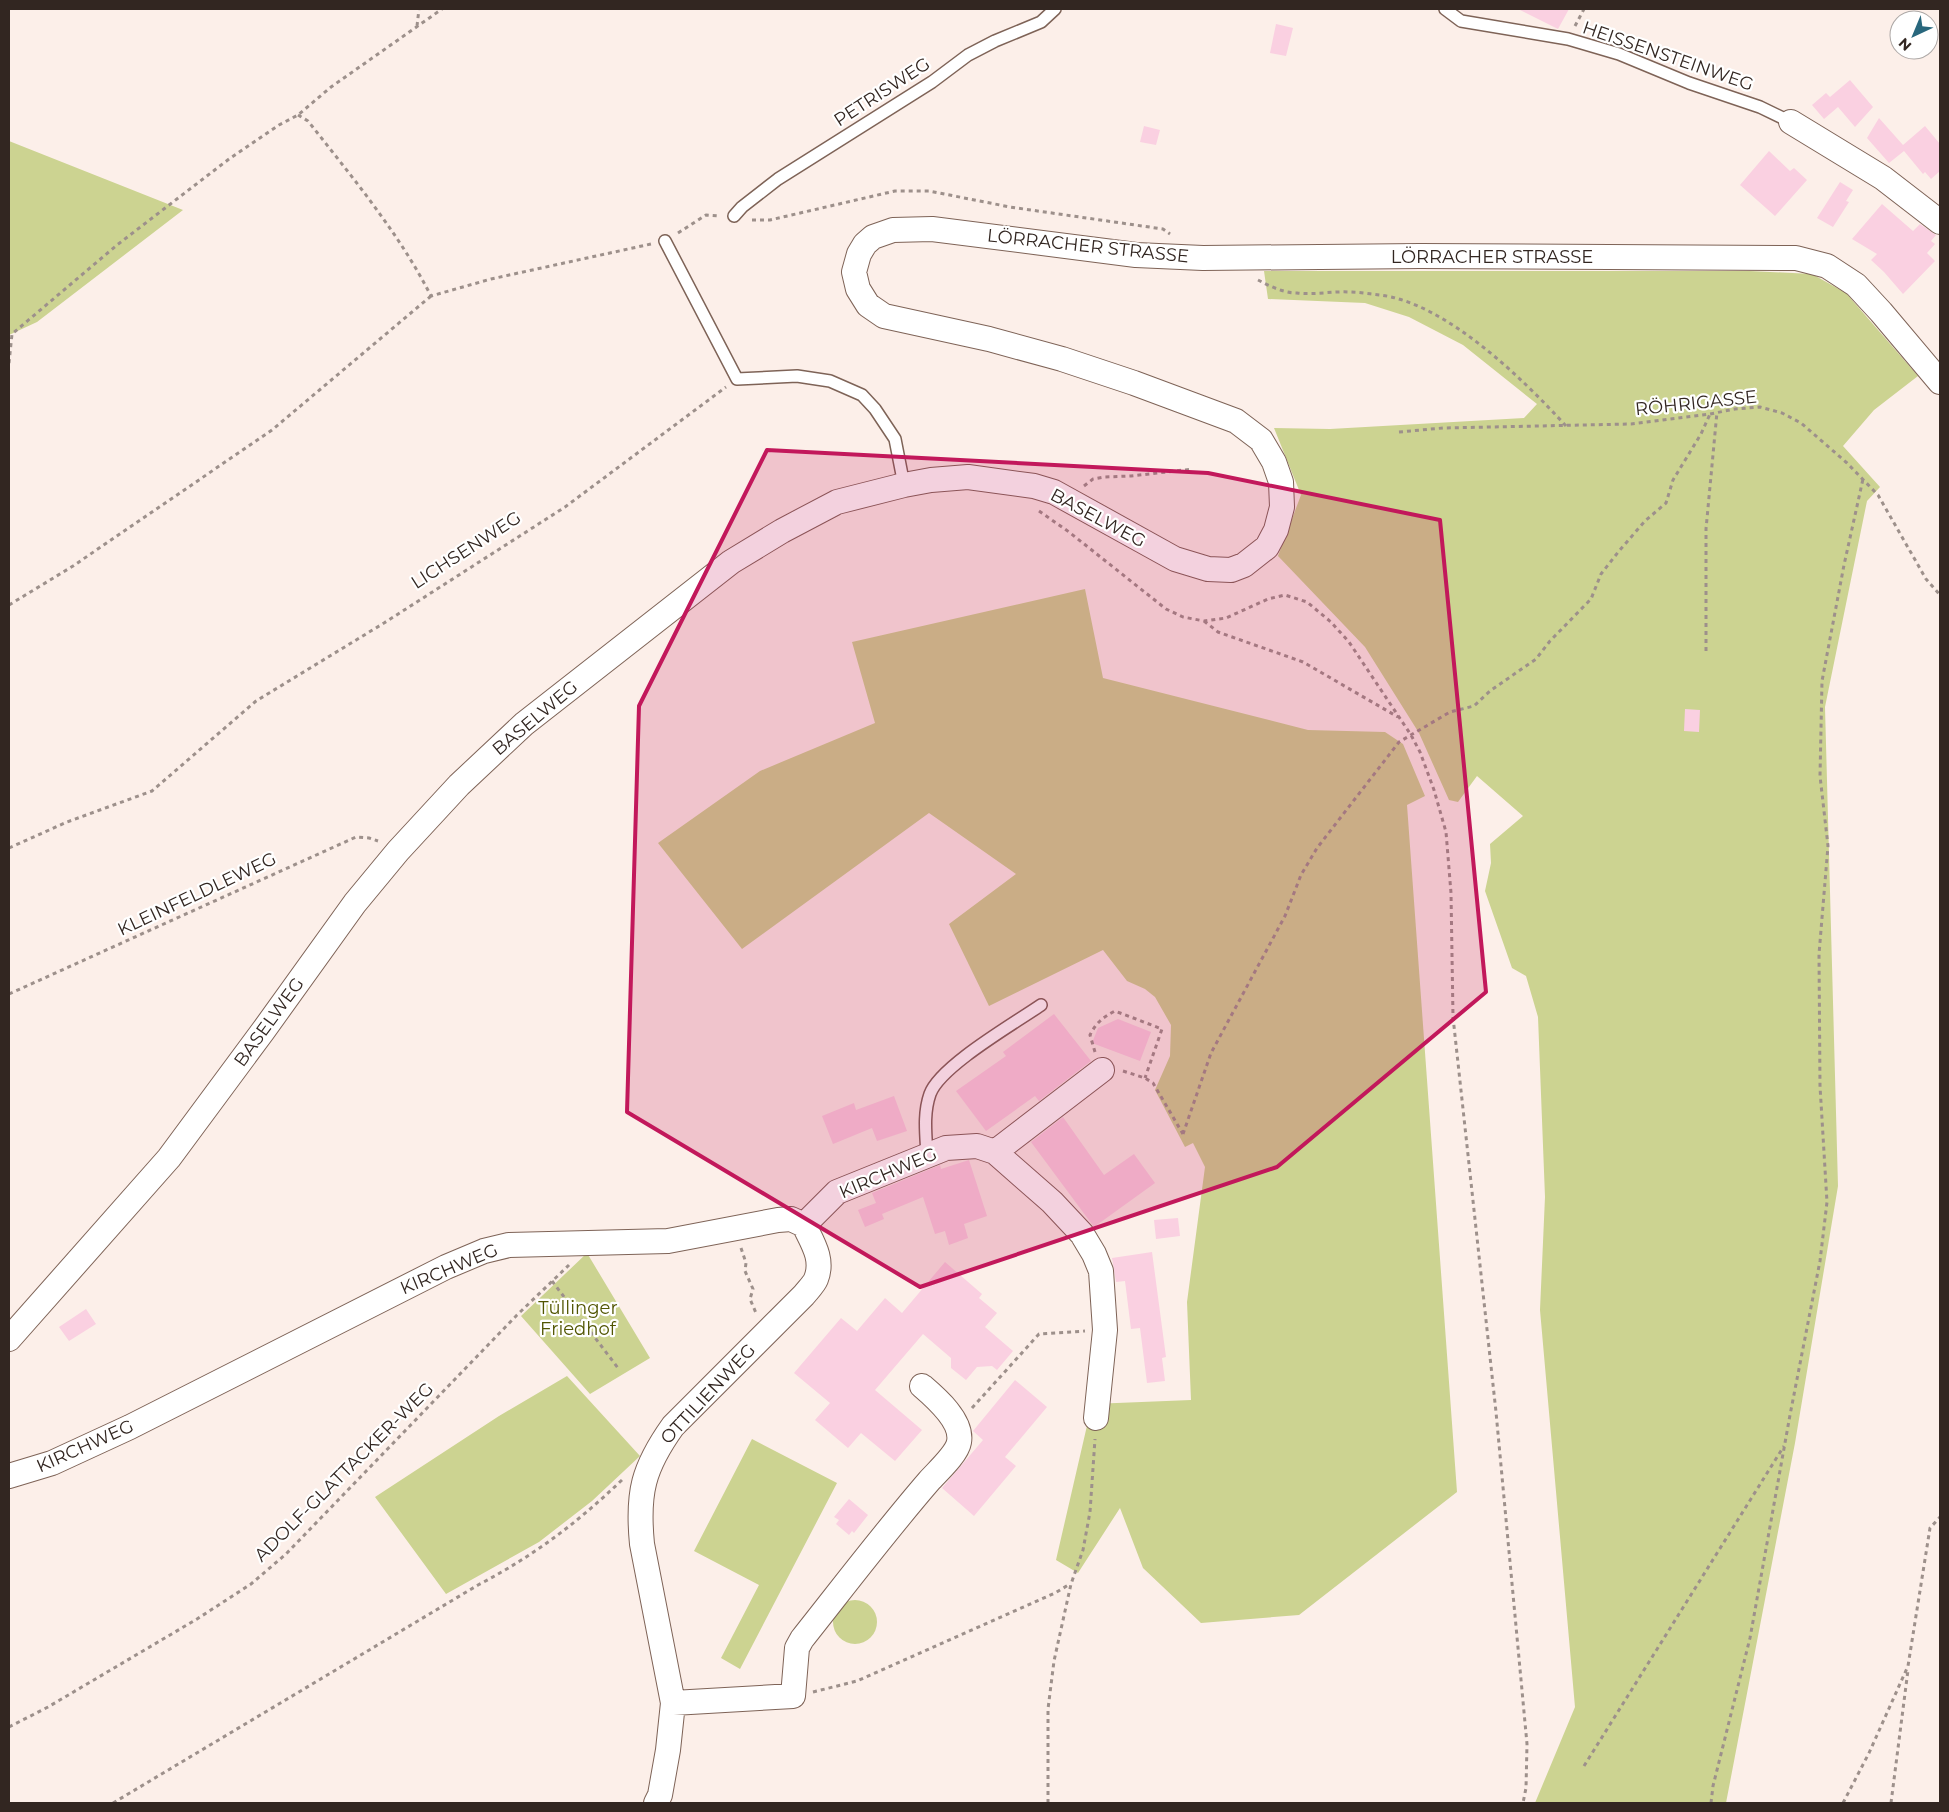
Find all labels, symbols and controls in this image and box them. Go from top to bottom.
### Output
north arrow [1889,10,1939,60]
street label: HEISSENSTEINWEG [1579,16,1757,96]
text: N [1895,34,1915,55]
street label: PETRISWEG [830,53,934,131]
street label: LÖRRACHER STRASSE [986,224,1190,268]
street label: LÖRRACHER STRASSE [1391,246,1593,268]
street label: RÖHRIGASSE [1634,386,1758,420]
street label: BASELWEG [1047,484,1149,552]
street label: LICHSENWEG [407,506,525,594]
street label: BASELWEG [488,676,582,760]
street label: KLEINFELDLEWEG [114,848,280,940]
street label: BASELWEG [229,973,309,1071]
street label: KIRCHWEG [836,1143,940,1203]
street label: KIRCHWEG [397,1239,501,1299]
park label: Tüllinger Friedhof [538,1297,618,1340]
street label: OTTILIENWEG [656,1339,760,1449]
street label: ADOLF-GLATTACKER-WEG [250,1378,438,1566]
street label: KIRCHWEG [33,1415,137,1477]

